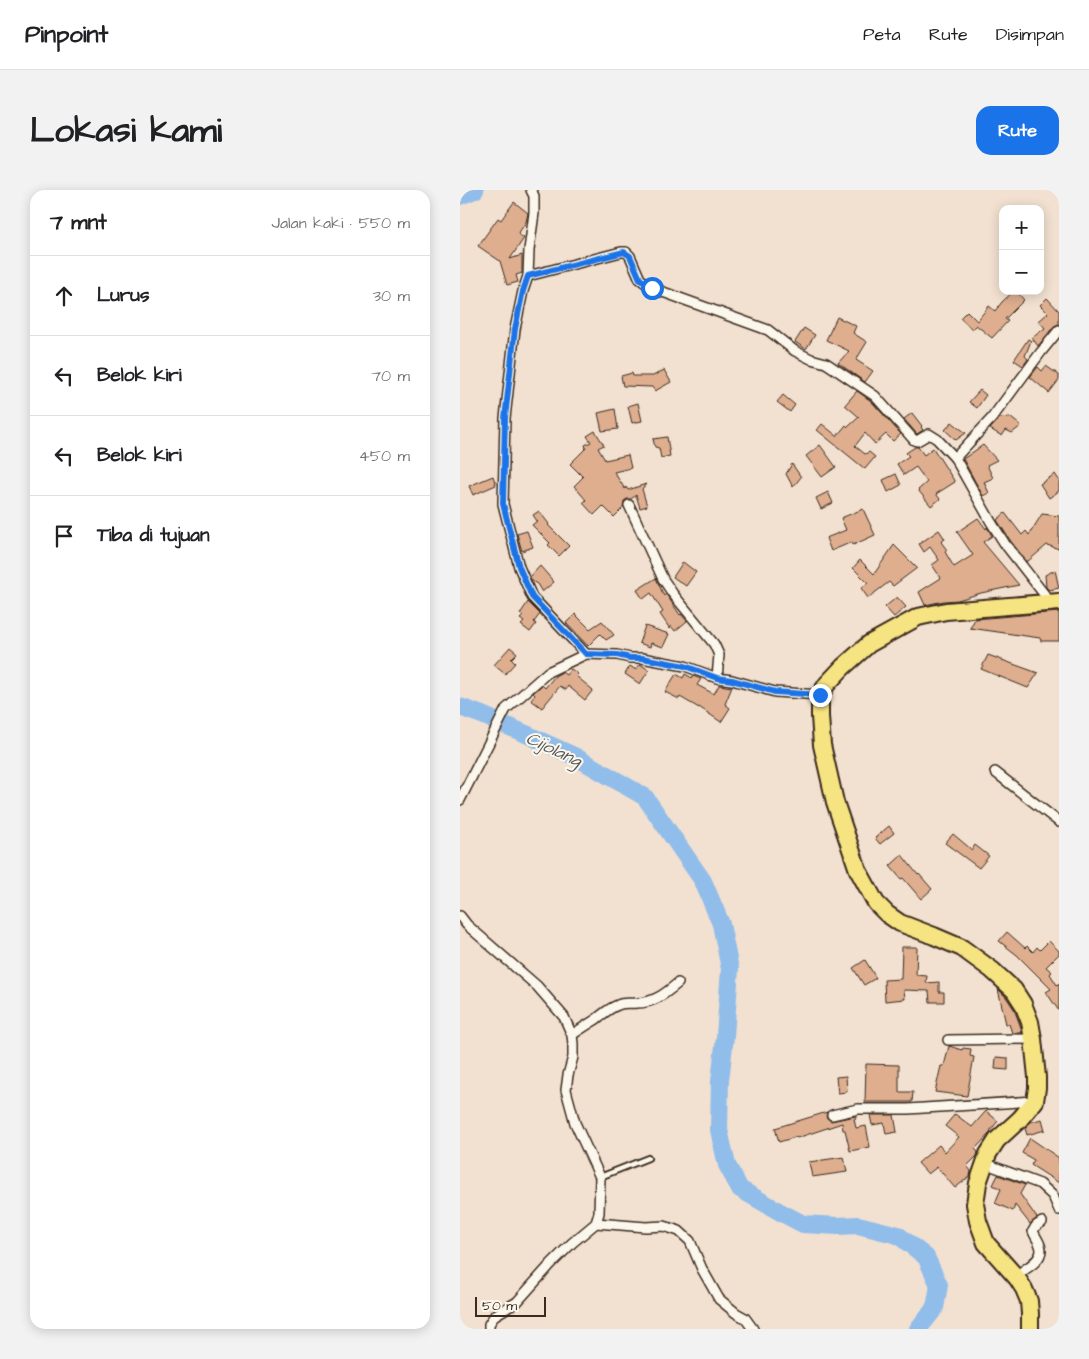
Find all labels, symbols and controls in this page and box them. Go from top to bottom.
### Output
text: Pinpoint [25,18,108,52]
text: Peta [863,22,901,47]
text: Rute [929,22,968,47]
text: Disimpan [996,22,1064,47]
text: Lokasi kami [30,106,222,155]
button: Rute [976,106,1059,155]
map controls [999,205,1044,295]
button: + [999,205,1044,250]
text: 7 mnt [50,208,107,237]
text: Jalan kaki · 550 m [271,212,410,234]
button: − [999,250,1044,295]
route start [641,277,664,300]
icon: ahead [50,282,78,310]
text: Lurus [97,282,149,309]
text: 30 m [373,285,410,307]
icon: left [50,362,78,390]
text: Belok kiri [97,362,182,389]
text: 70 m [371,365,410,387]
icon: left [50,442,78,470]
text: Belok kiri [97,442,182,469]
text: 450 m [359,445,410,467]
icon: arrive [50,522,78,550]
text: Tiba di tujuan [97,522,209,549]
route end [809,684,832,707]
water label: Cijolang [521,726,587,775]
scale bar [475,1294,546,1317]
text: 50 m [482,1296,517,1316]

